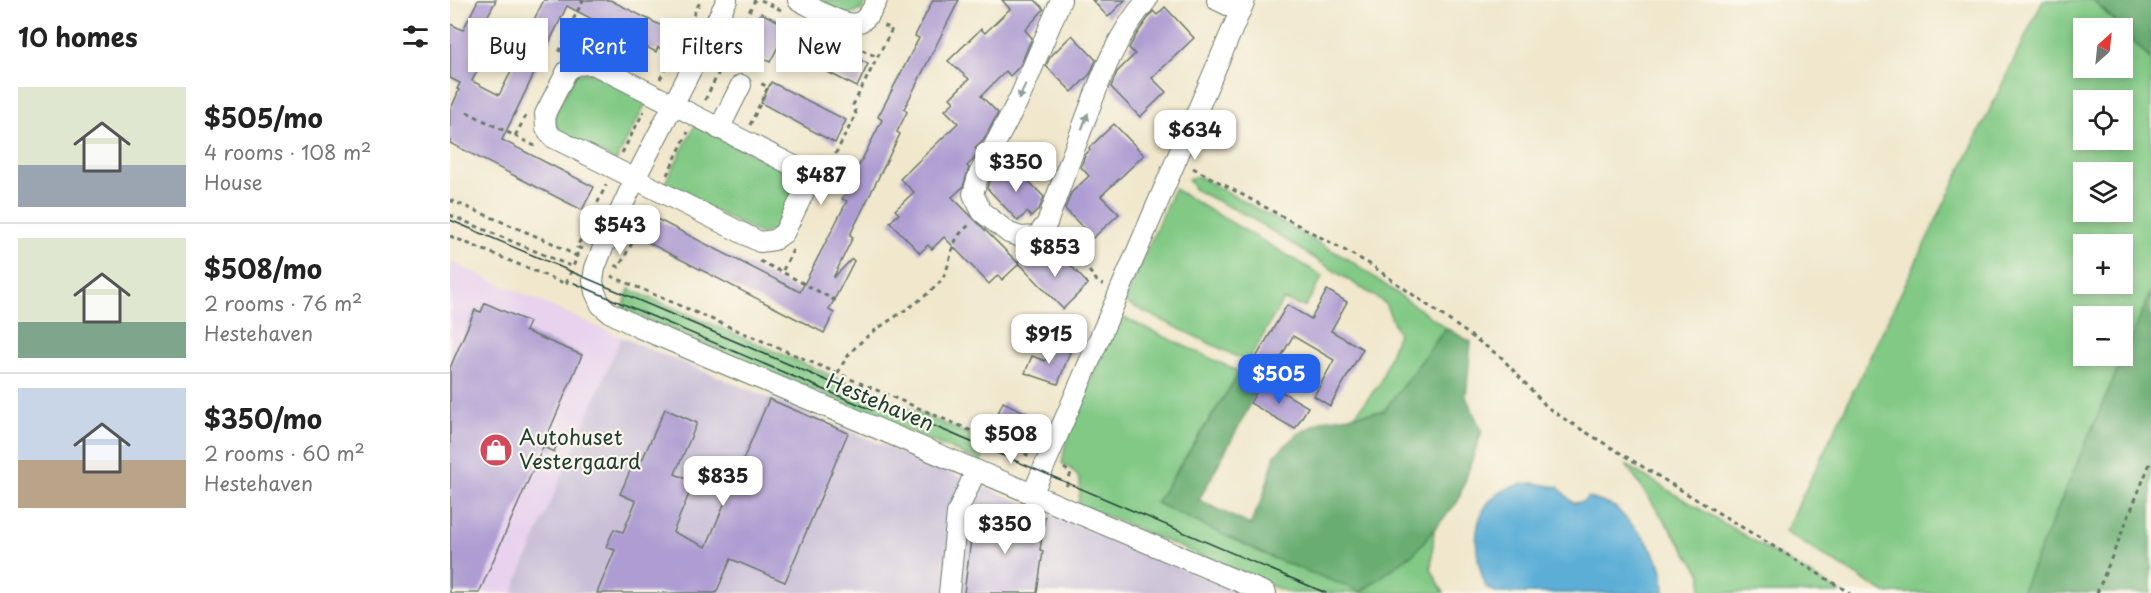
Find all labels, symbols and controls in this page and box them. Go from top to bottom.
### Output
text: 10 homes [18,17,138,56]
chip: Buy [468,18,548,72]
chip: Rent [560,18,648,72]
chip: Filters [660,18,764,72]
chip: New [776,18,862,72]
north arrow [2073,18,2133,78]
map controls [2073,18,2133,366]
icon: filters [399,20,432,53]
one-way arrow [1017,84,1026,101]
button: locate [2073,90,2133,150]
text: $505/mo [204,98,323,137]
pin: $634 [1159,110,1231,161]
icon: home [66,111,138,183]
one-way arrow [1081,112,1090,130]
text: $634 [1168,114,1222,144]
text: 4 rooms · 108 m² [204,137,371,167]
pin: $350 [980,142,1052,193]
text: $350 [989,146,1043,176]
pin: $487 [785,155,857,206]
text: $487 [796,159,846,189]
button: layers [2073,162,2133,222]
text: House [204,167,263,197]
pin: $543 [584,205,656,256]
text: $543 [594,209,646,239]
pin: $853 [1019,227,1091,278]
text: $853 [1030,231,1080,261]
button: + [2073,234,2133,294]
text: $508/mo [204,249,322,288]
icon: home [66,262,138,334]
text: 2 rooms · 76 m² [204,288,362,318]
button: − [2073,306,2133,366]
pin: $915 [1013,314,1085,365]
text: Hestehaven [204,318,313,348]
text: $915 [1025,318,1073,348]
pin: $505 [1243,354,1315,405]
text: $505 [1252,358,1306,388]
street label: Hestehaven [822,364,940,438]
text: $350/mo [204,399,322,438]
icon: home [66,412,138,484]
pin: $508 [975,414,1047,465]
text: $508 [985,418,1037,448]
place label: Autohuset Vestergaard [519,420,641,476]
shop icon: Autohuset Vestergaard [478,432,514,468]
text: 2 rooms · 60 m² [204,438,365,468]
pin: $835 [687,456,759,507]
text: $835 [698,460,748,490]
text: Hestehaven [204,468,313,498]
pin: $350 [969,504,1041,555]
text: $350 [978,508,1032,538]

